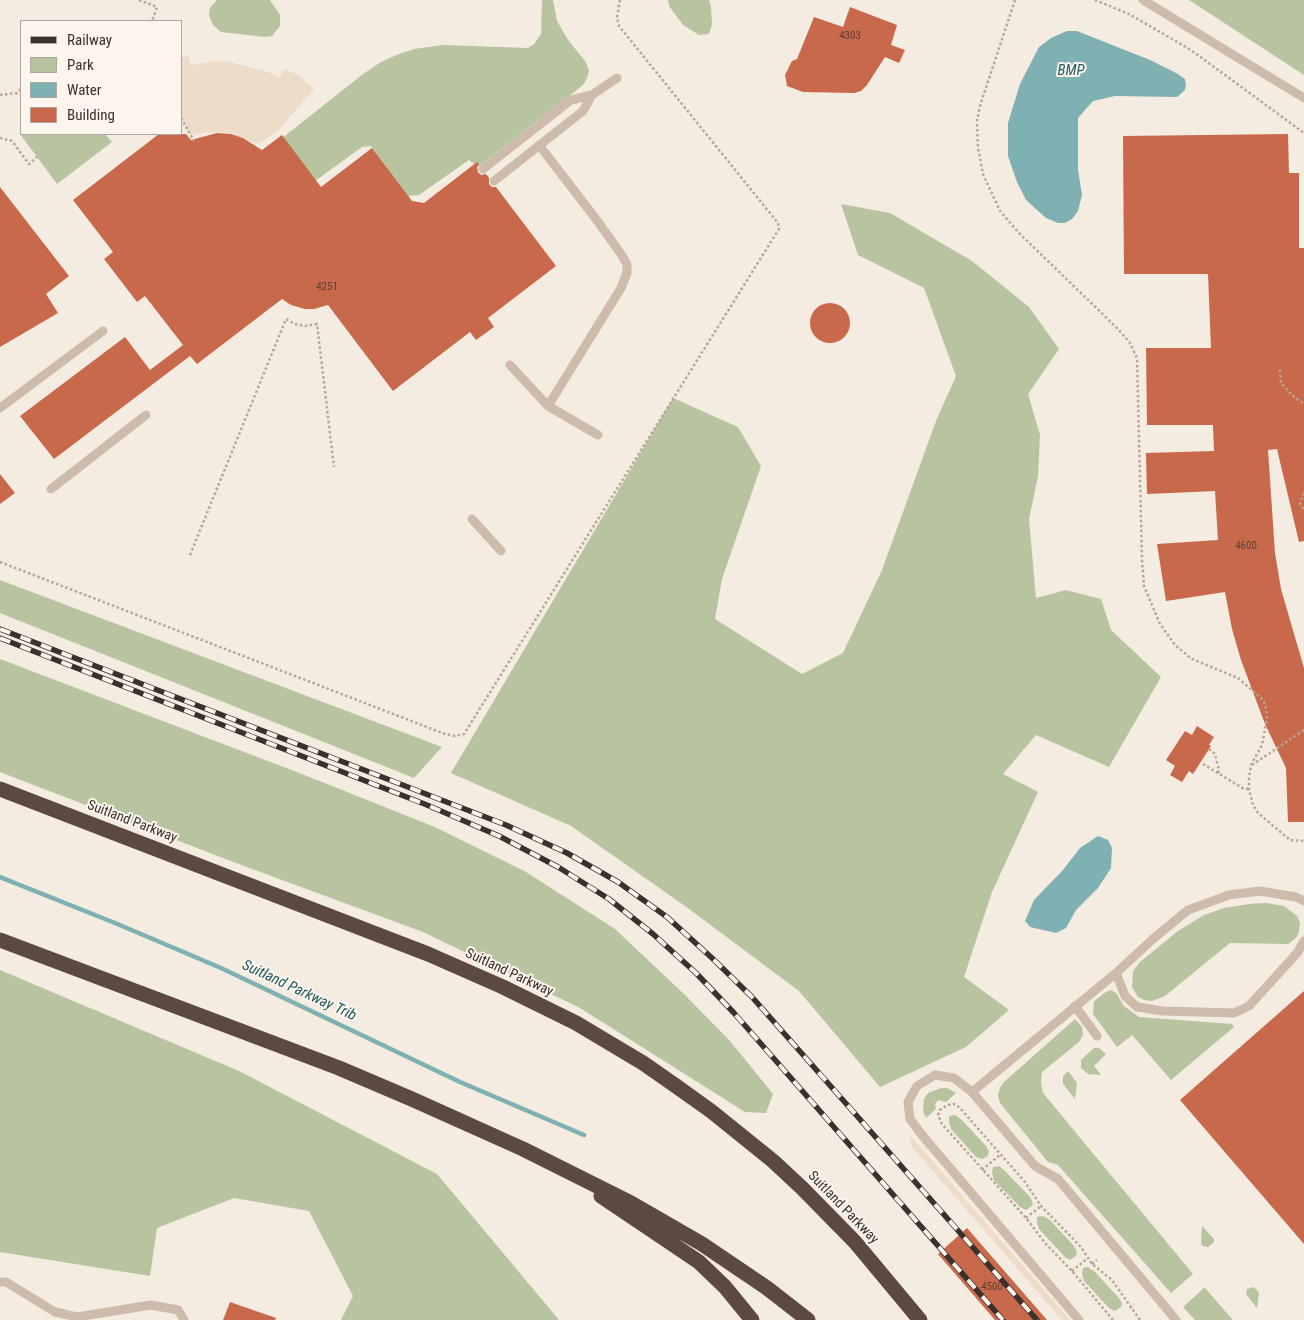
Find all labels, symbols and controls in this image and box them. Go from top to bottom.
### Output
legend [20,20,182,135]
house number: 4303 [839,29,861,43]
text: Railway [67,31,112,49]
text: Park [67,56,94,74]
water label: BMP [1058,62,1084,80]
text: Water [67,81,101,99]
text: Building [67,106,115,124]
house number: 4251 [316,280,338,294]
house number: 4600 [1235,539,1257,553]
street label: Suitland Parkway [85,797,179,847]
street label: Suitland Parkway [463,945,555,1001]
water label: Suitland Parkway Trib [239,957,359,1025]
street label: Suitland Parkway [804,1168,882,1248]
house number: 4500 [981,1280,1003,1294]

